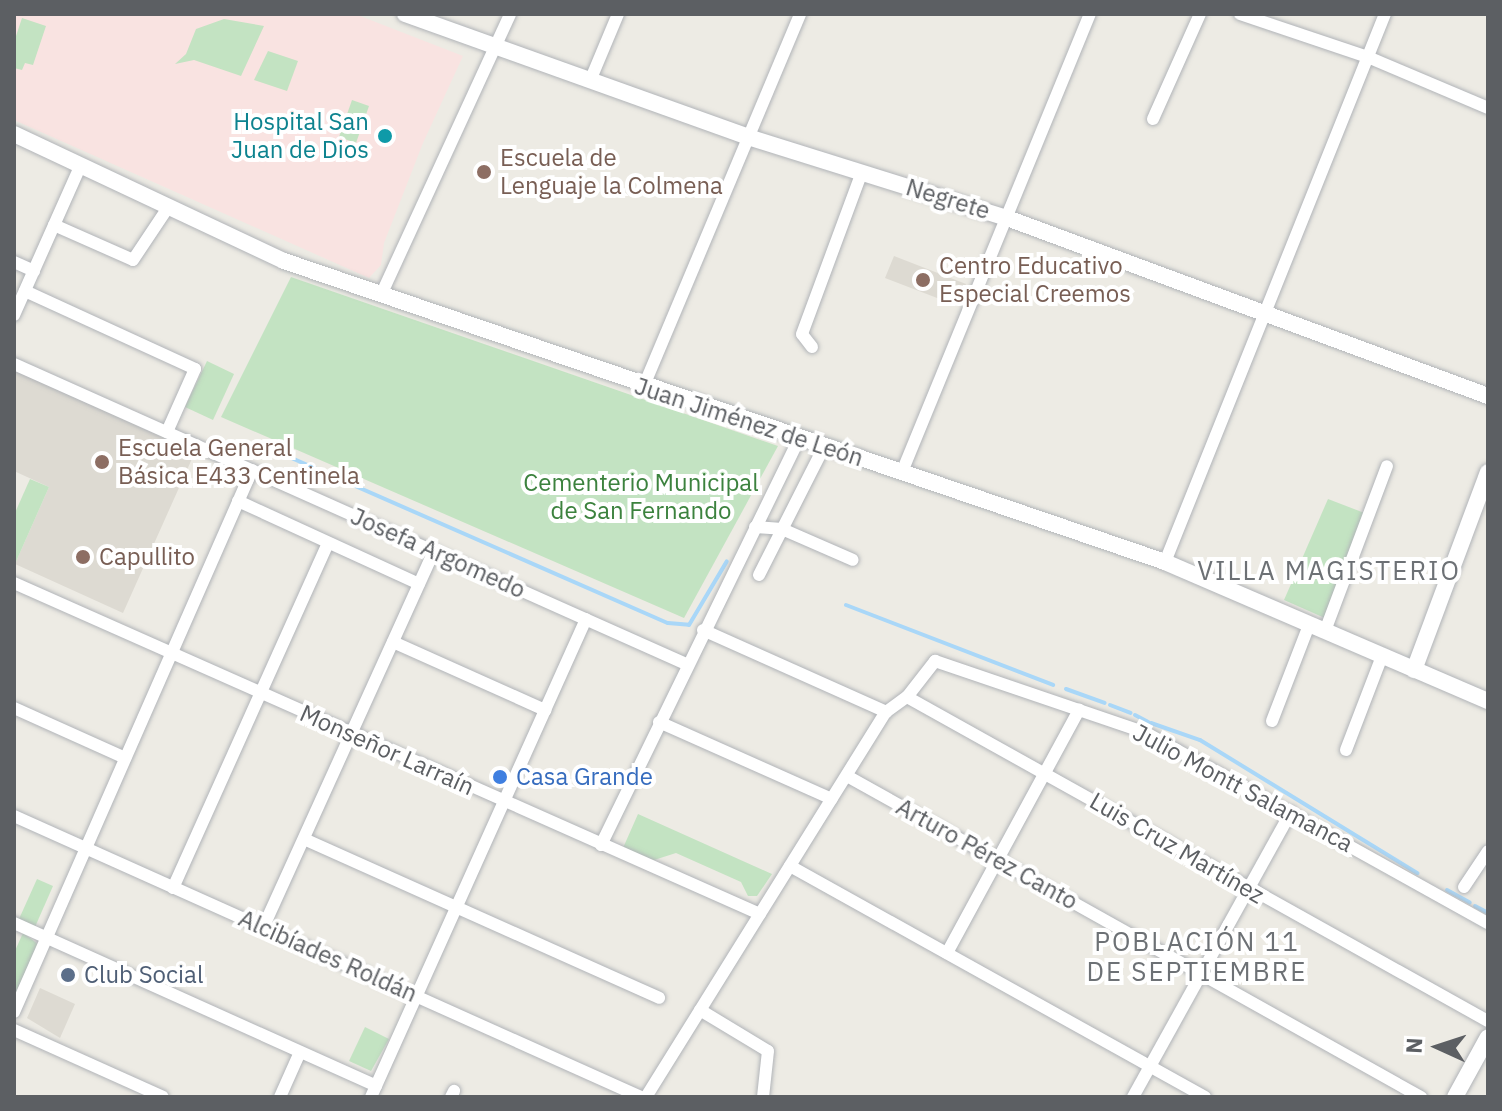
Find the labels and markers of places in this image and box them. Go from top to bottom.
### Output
place label: Hospital San Juan de Dios [231,108,369,164]
marker: Hospital San Juan de Dios [376,127,394,145]
place label: Escuela de Lenguaje la Colmena [500,144,723,200]
marker: Escuela de Lenguaje la Colmena [475,163,493,181]
place label: Centro Educativo Especial Creemos [939,252,1131,308]
marker: Centro Educativo Especial Creemos [914,271,932,289]
place label: Escuela General Básica E433 Centinela [118,434,360,490]
marker: Escuela General Básica E433 Centinela [93,453,111,471]
place label: Capullito [99,543,195,571]
marker: Capullito [74,548,92,566]
place label: Casa Grande [516,763,653,791]
marker: Casa Grande [491,768,509,786]
place label: Club Social [84,961,203,989]
marker: Club Social [59,966,77,984]

